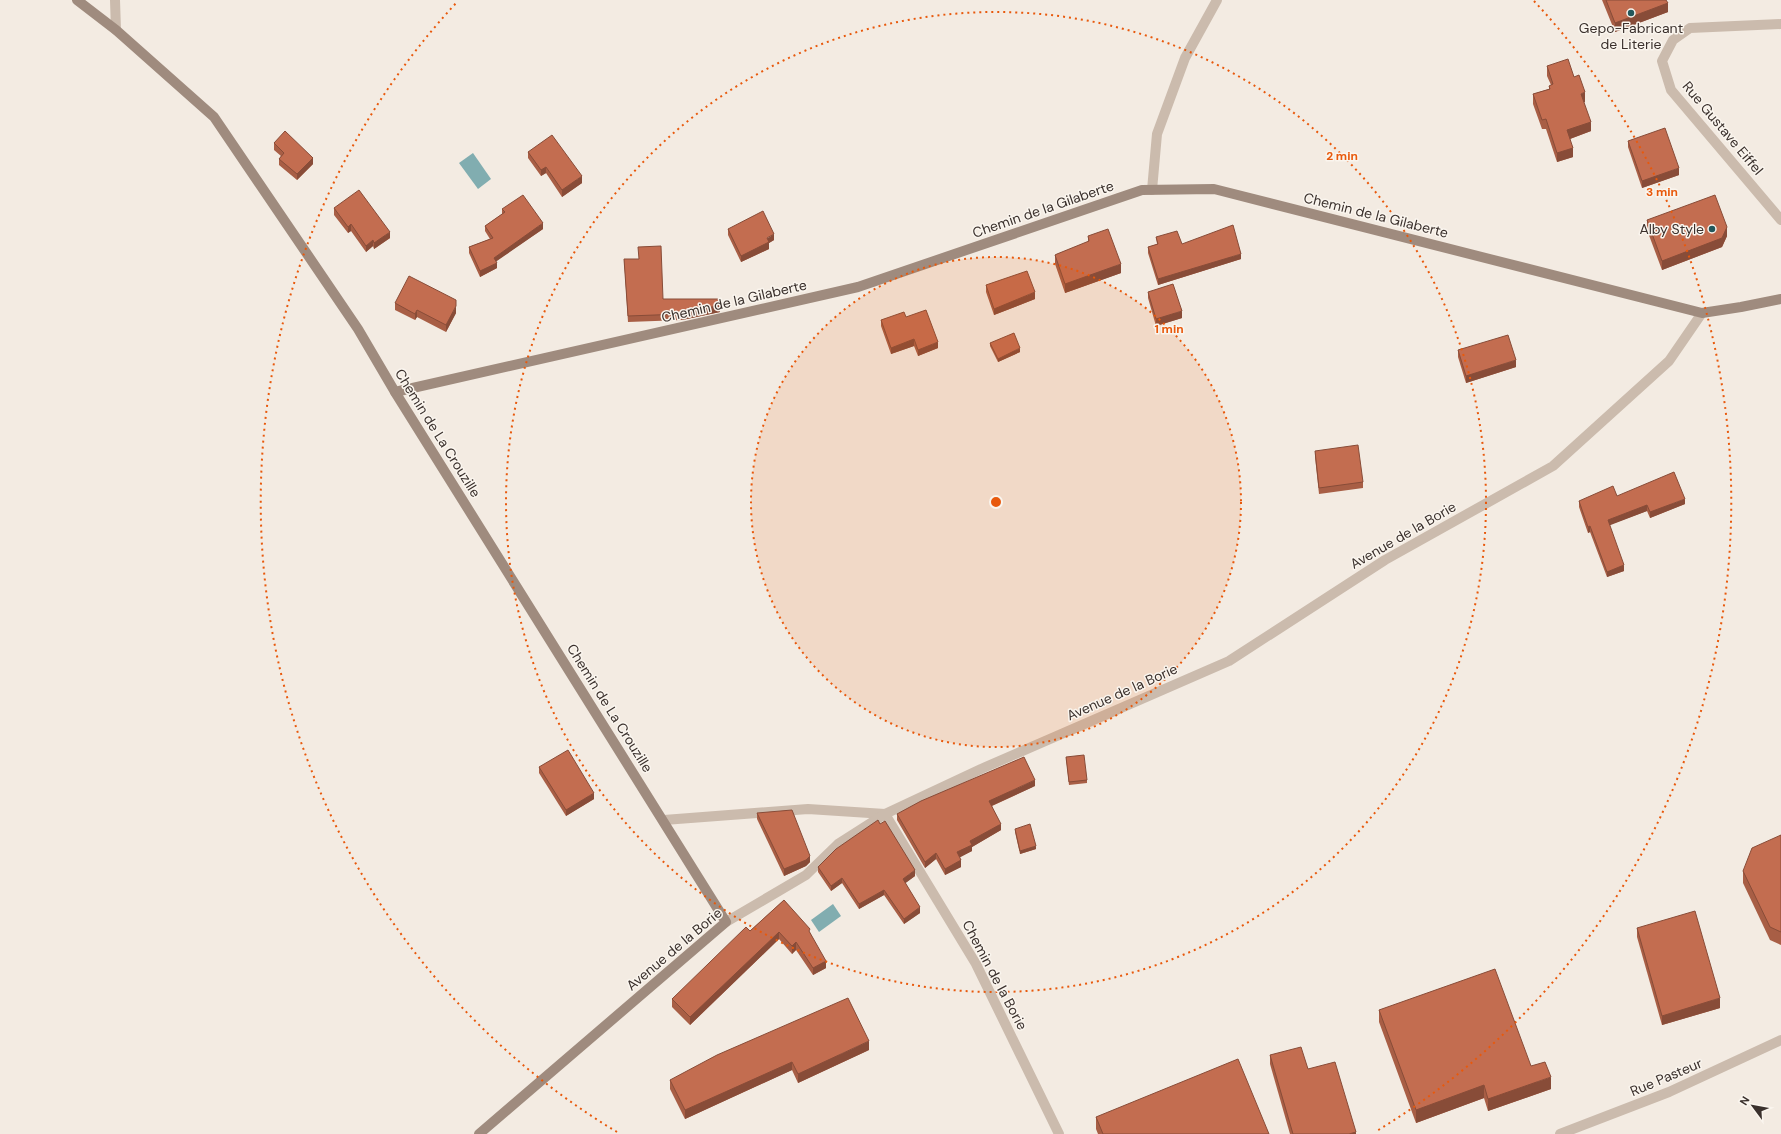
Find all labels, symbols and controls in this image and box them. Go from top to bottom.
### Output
marker: Gepo-Fabricant de Literie [1626,8,1636,18]
place label: Gepo-Fabricant de Literie [1579,19,1683,53]
street label: Rue Gustave Eiffel [1679,78,1767,178]
text: 2 min [1326,148,1358,164]
street label: Chemin de la Gilaberte [970,176,1116,242]
text: 3 min [1646,184,1678,200]
street label: Chemin de la Gilaberte [1302,188,1450,242]
place label: Alby Style [1639,220,1704,238]
marker: Alby Style [1707,224,1717,234]
street label: Chemin de la Gilaberte [660,276,808,326]
text: 1 min [1154,321,1184,337]
street label: Chemin de La Crouzille [391,365,485,501]
centre of rings [989,495,1003,509]
street label: Avenue de la Borie [1347,497,1459,573]
street label: Chemin de La Crouzille [563,640,657,776]
street label: Avenue de la Borie [1064,659,1180,725]
street label: Avenue de la Borie [622,904,726,994]
street label: Chemin de la Borie [958,917,1032,1033]
street label: Rue Pasteur [1627,1054,1705,1100]
north arrow [1733,1086,1773,1126]
text: N [1736,1094,1753,1108]

